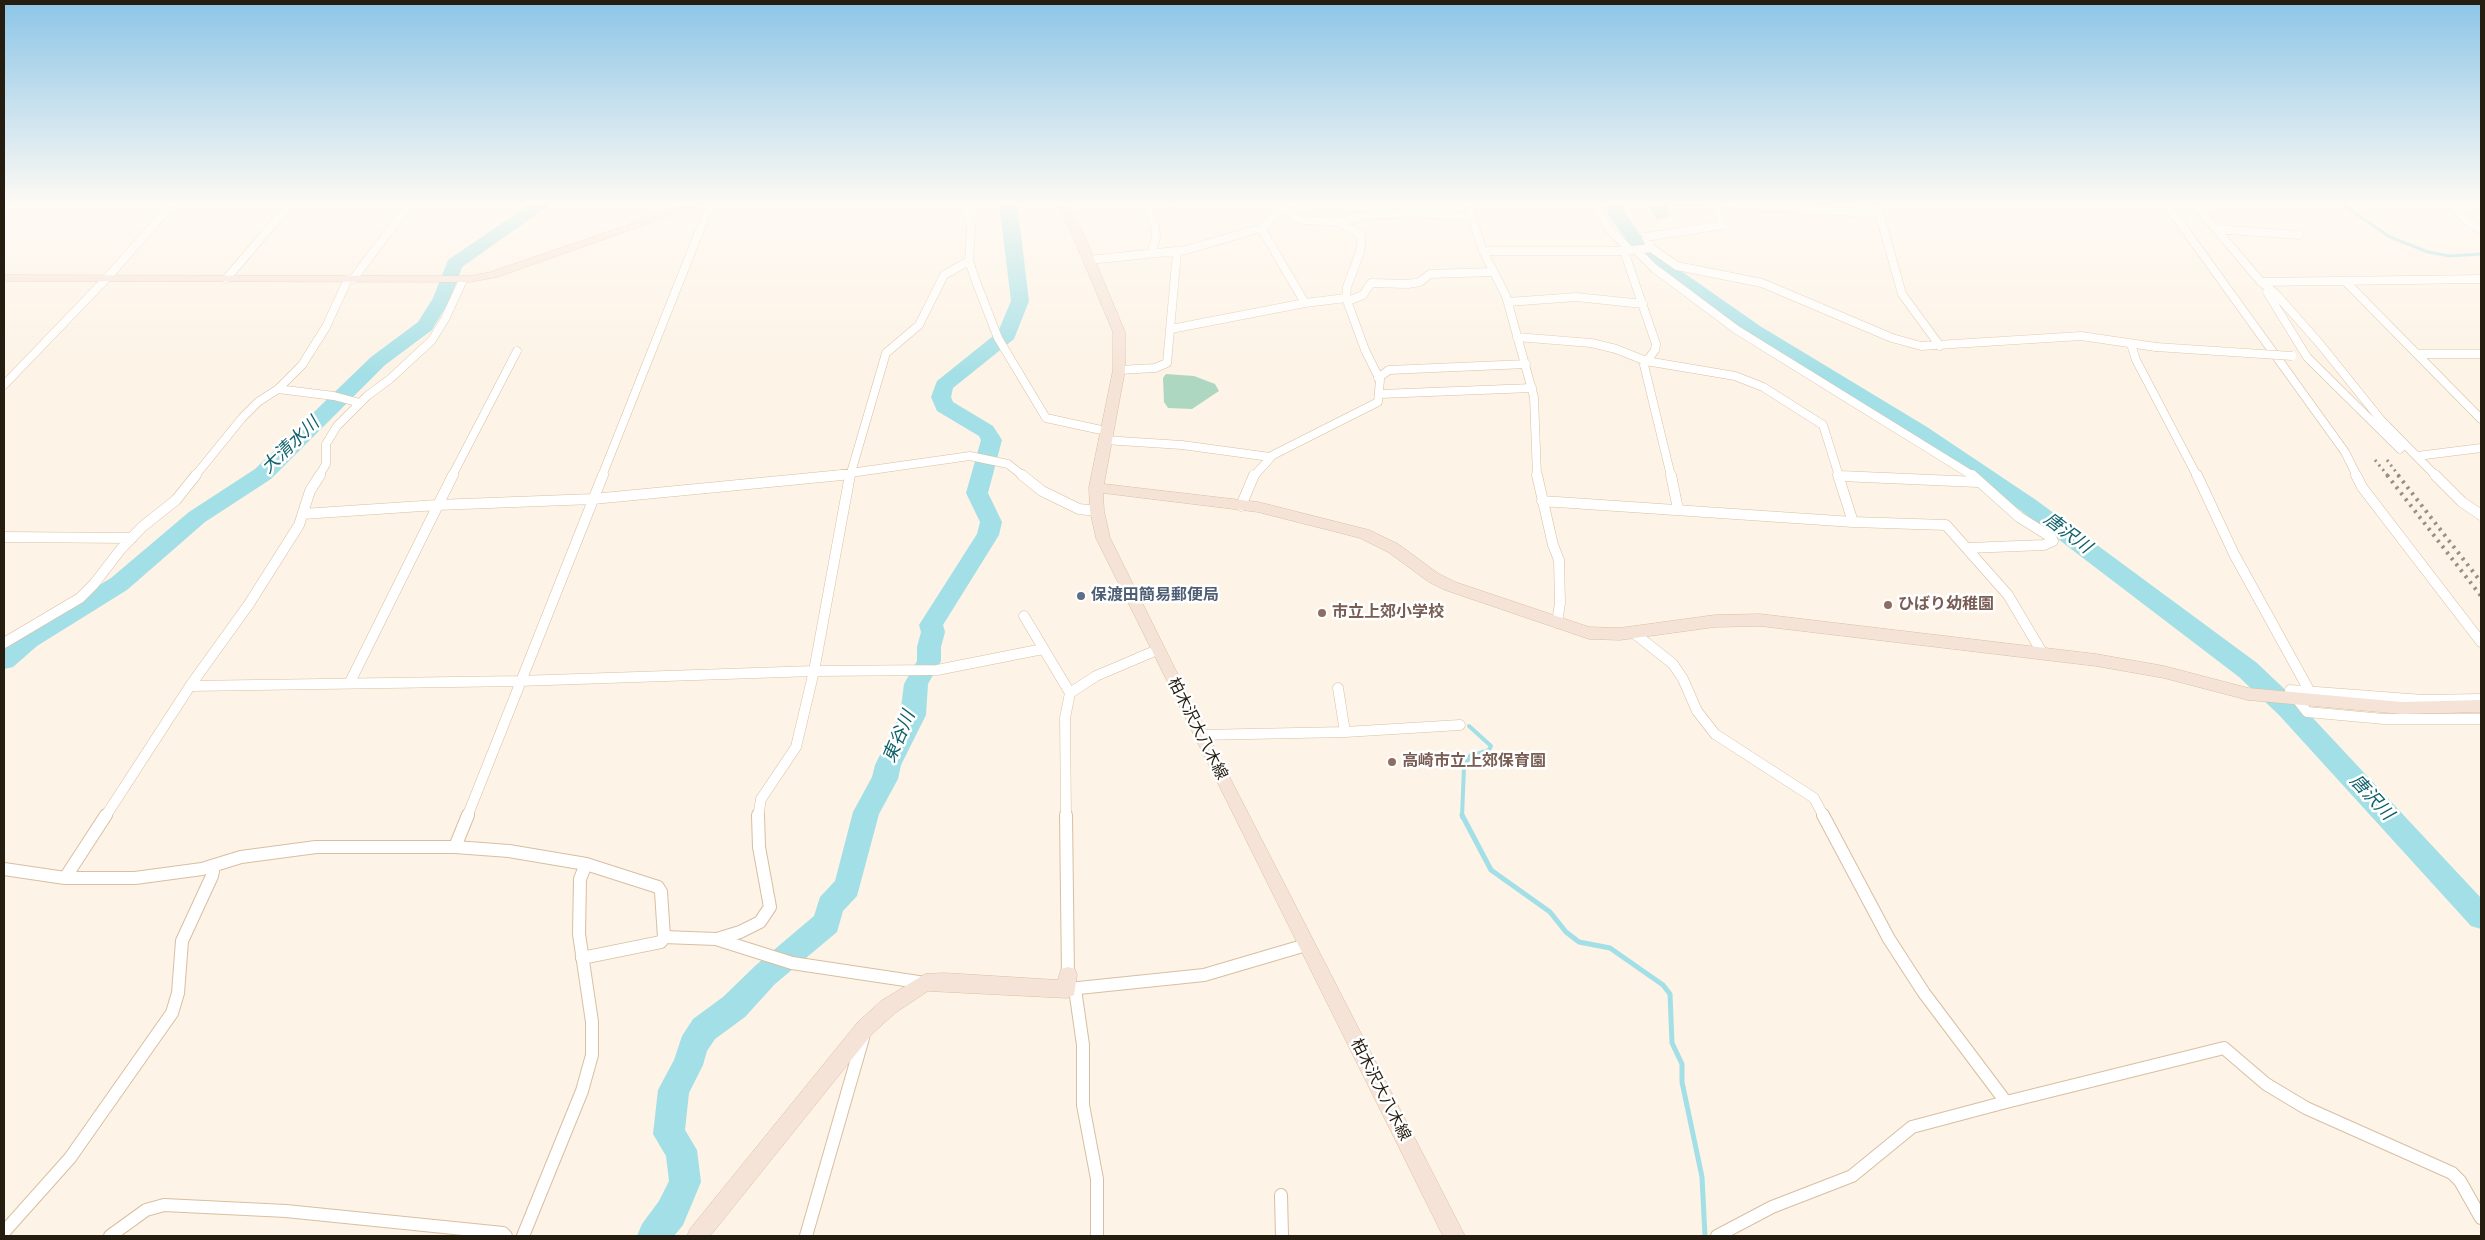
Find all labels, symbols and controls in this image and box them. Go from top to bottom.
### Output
water label: 大清水川 [258,413,324,479]
water label: 唐沢川 [2039,509,2095,559]
place label: 保渡田簡易郵便局 [1091,586,1219,606]
marker: 保渡田簡易郵便局 [1075,590,1087,602]
place label: ひばり幼稚園 [1898,595,1994,615]
marker: ひばり幼稚園 [1882,599,1894,611]
place label: 市立上郊小学校 [1332,603,1444,623]
marker: 市立上郊小学校 [1316,607,1328,619]
street label: 柏木沢大八木線 [1163,675,1231,783]
water label: 東谷川 [880,708,920,766]
place label: 高崎市立上郊保育園 [1402,752,1546,772]
marker: 高崎市立上郊保育園 [1386,756,1398,768]
water label: 唐沢川 [2345,771,2397,825]
street label: 柏木沢大八木線 [1346,1036,1414,1144]

